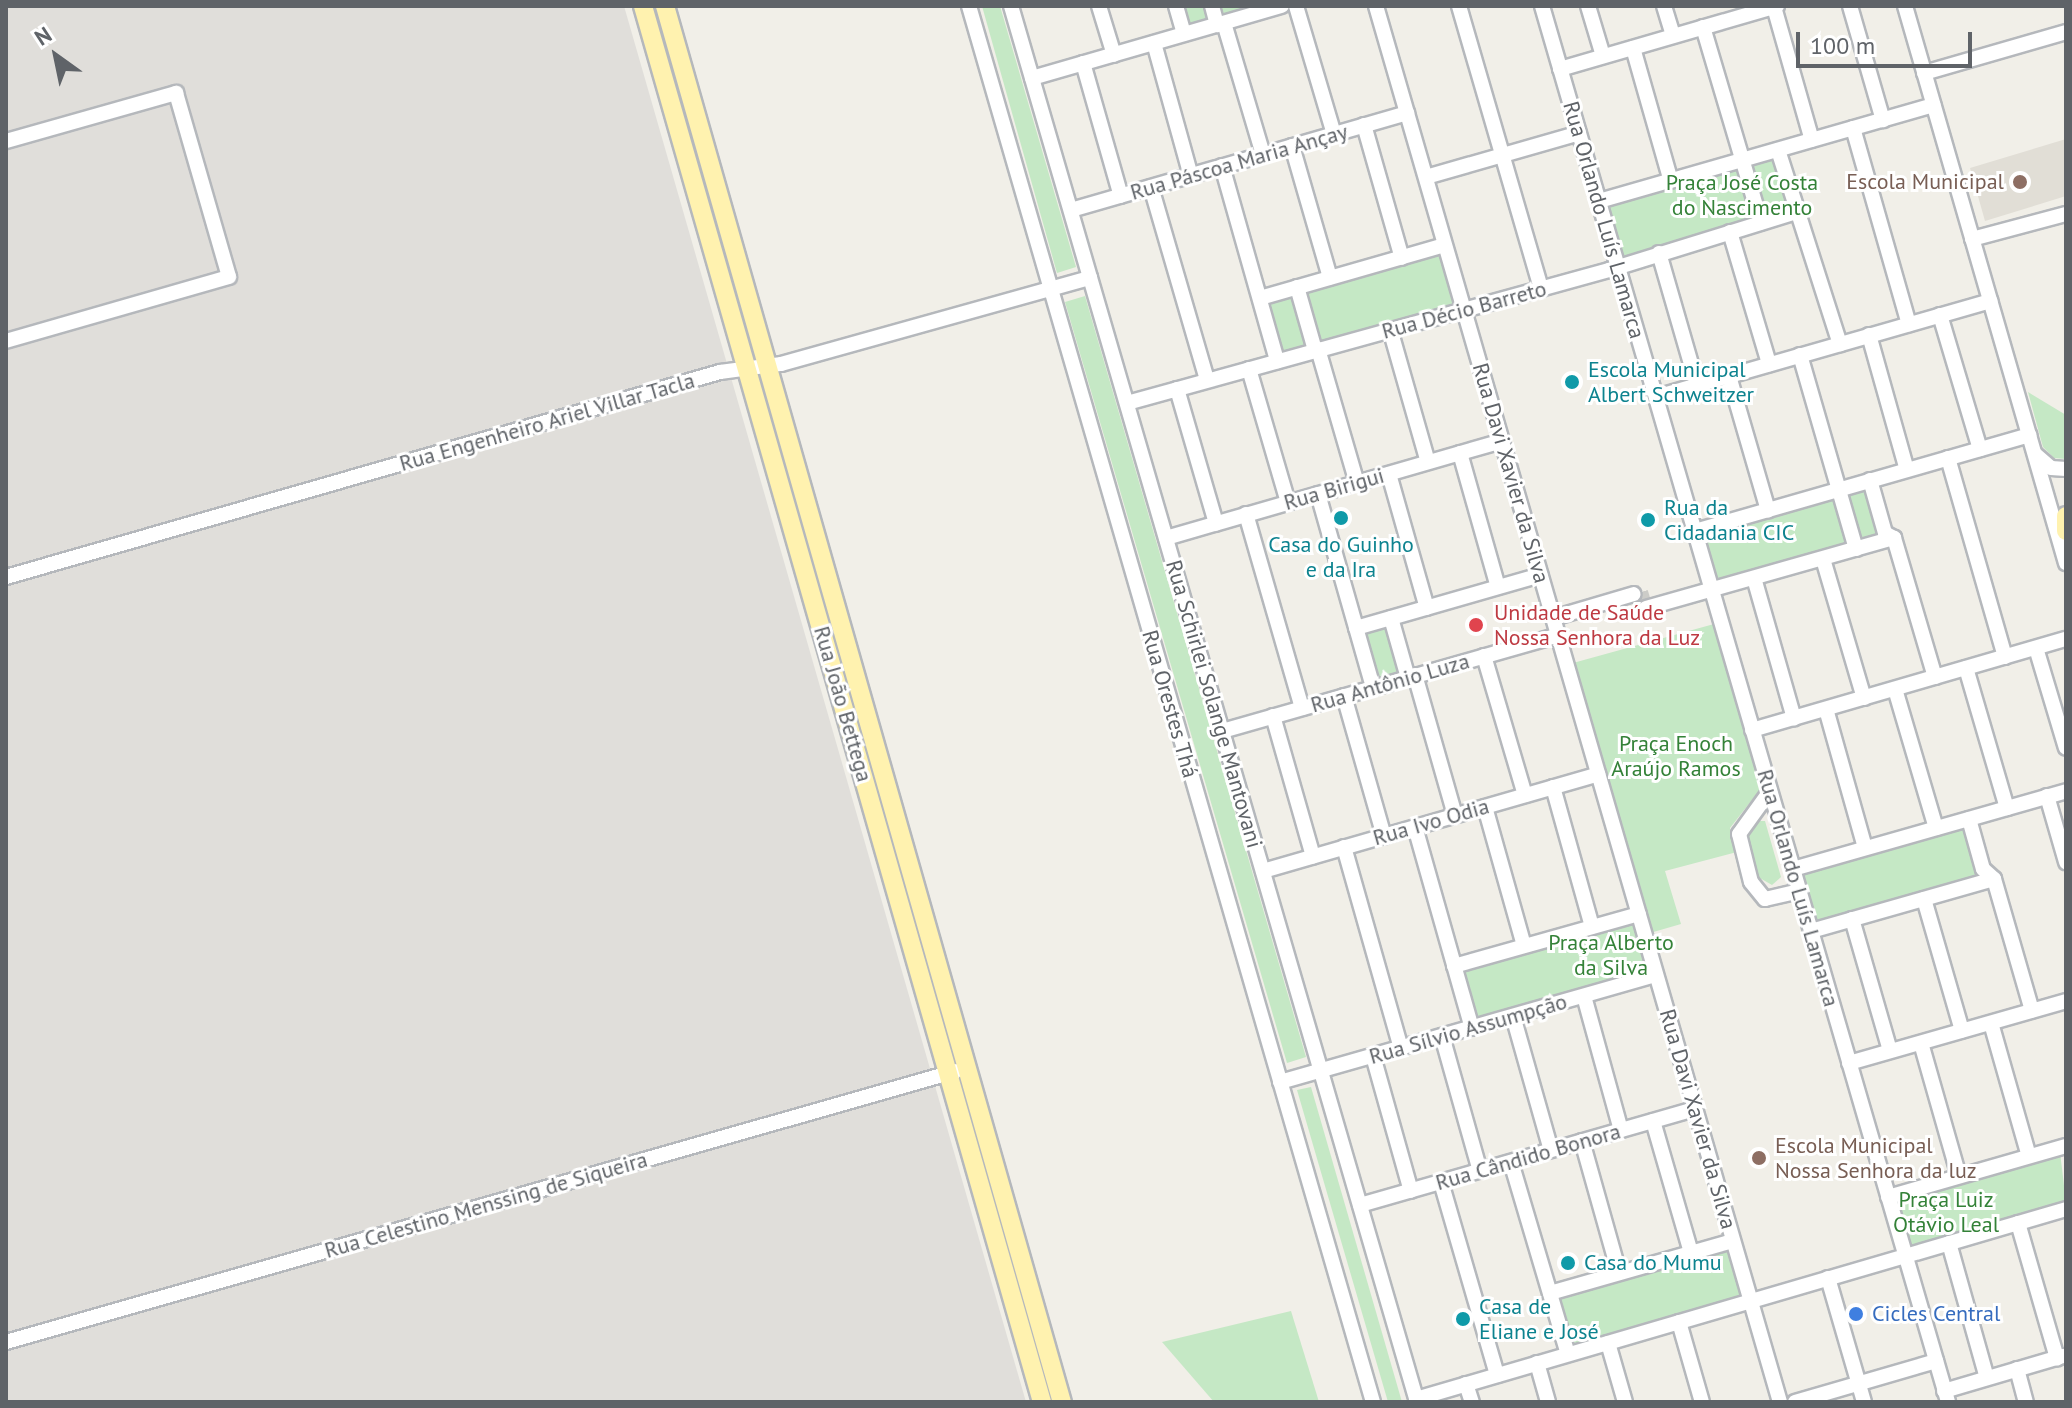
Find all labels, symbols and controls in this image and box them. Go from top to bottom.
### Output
north arrow [16,16,96,96]
scale bar [1800,16,1976,66]
text: N [29,20,57,52]
text: 100 m [1810,30,1875,61]
street label: Rua Orlando Luís Lamarca [1557,98,1651,342]
street label: Rua Páscoa Maria Ançay [1127,118,1351,206]
park label: Praça José Costa do Nascimento [1666,169,1818,220]
place label: Escola Municipal [1846,169,2004,195]
marker: Escola Municipal [2011,173,2029,191]
street label: Rua Décio Barreto [1379,275,1549,345]
place label: Escola Municipal Albert Schweitzer [1588,356,1754,408]
street label: Rua Davi Xavier da Silva [1467,360,1555,586]
street label: Rua Engenheiro Ariel Villar Tacla [395,367,699,477]
marker: Escola Municipal Albert Schweitzer [1563,373,1581,391]
street label: Rua Birigui [1281,462,1387,516]
place label: Rua da Cidadania CIC [1664,494,1794,546]
marker: Casa do Guinho e da Ira [1332,509,1350,527]
marker: Rua da Cidadania CIC [1639,511,1657,529]
place label: Casa do Guinho e da Ira [1268,531,1414,582]
street label: Rua Schirlei Solange Mantovani [1160,557,1268,851]
place label: Unidade de Saúde Nossa Senhora da Luz [1494,599,1700,650]
marker: Unidade de Saúde Nossa Senhora da Luz [1465,614,1487,636]
street label: Rua João Bettega [808,623,878,785]
street label: Rua Orestes Thá [1136,627,1204,781]
street label: Rua Antônio Luza [1307,648,1473,718]
park label: Praça Enoch Araújo Ramos [1611,730,1741,782]
street label: Rua Orlando Luís Lamarca [1751,766,1845,1010]
street label: Rua Ivo Odia [1370,793,1492,851]
park label: Praça Alberto da Silva [1548,929,1674,980]
street label: Rua Sílvio Assumpção [1366,988,1570,1070]
street label: Rua Davi Xavier da Silva [1654,1006,1742,1232]
street label: Rua Cândido Bonora [1433,1118,1623,1196]
place label: Escola Municipal Nossa Senhora da luz [1775,1132,1977,1184]
street label: Rua Celestino Menssing de Siqueira [321,1146,651,1264]
marker: Escola Municipal Nossa Senhora da luz [1750,1149,1768,1167]
park label: Praça Luiz Otávio Leal [1893,1186,1999,1238]
place label: Casa do Mumu [1584,1250,1722,1276]
marker: Casa do Mumu [1559,1254,1577,1272]
place label: Casa de Eliane e José [1479,1293,1599,1344]
place label: Cicles Central [1872,1301,2000,1327]
marker: Cicles Central [1847,1305,1865,1323]
marker: Casa de Eliane e José [1454,1310,1472,1328]

